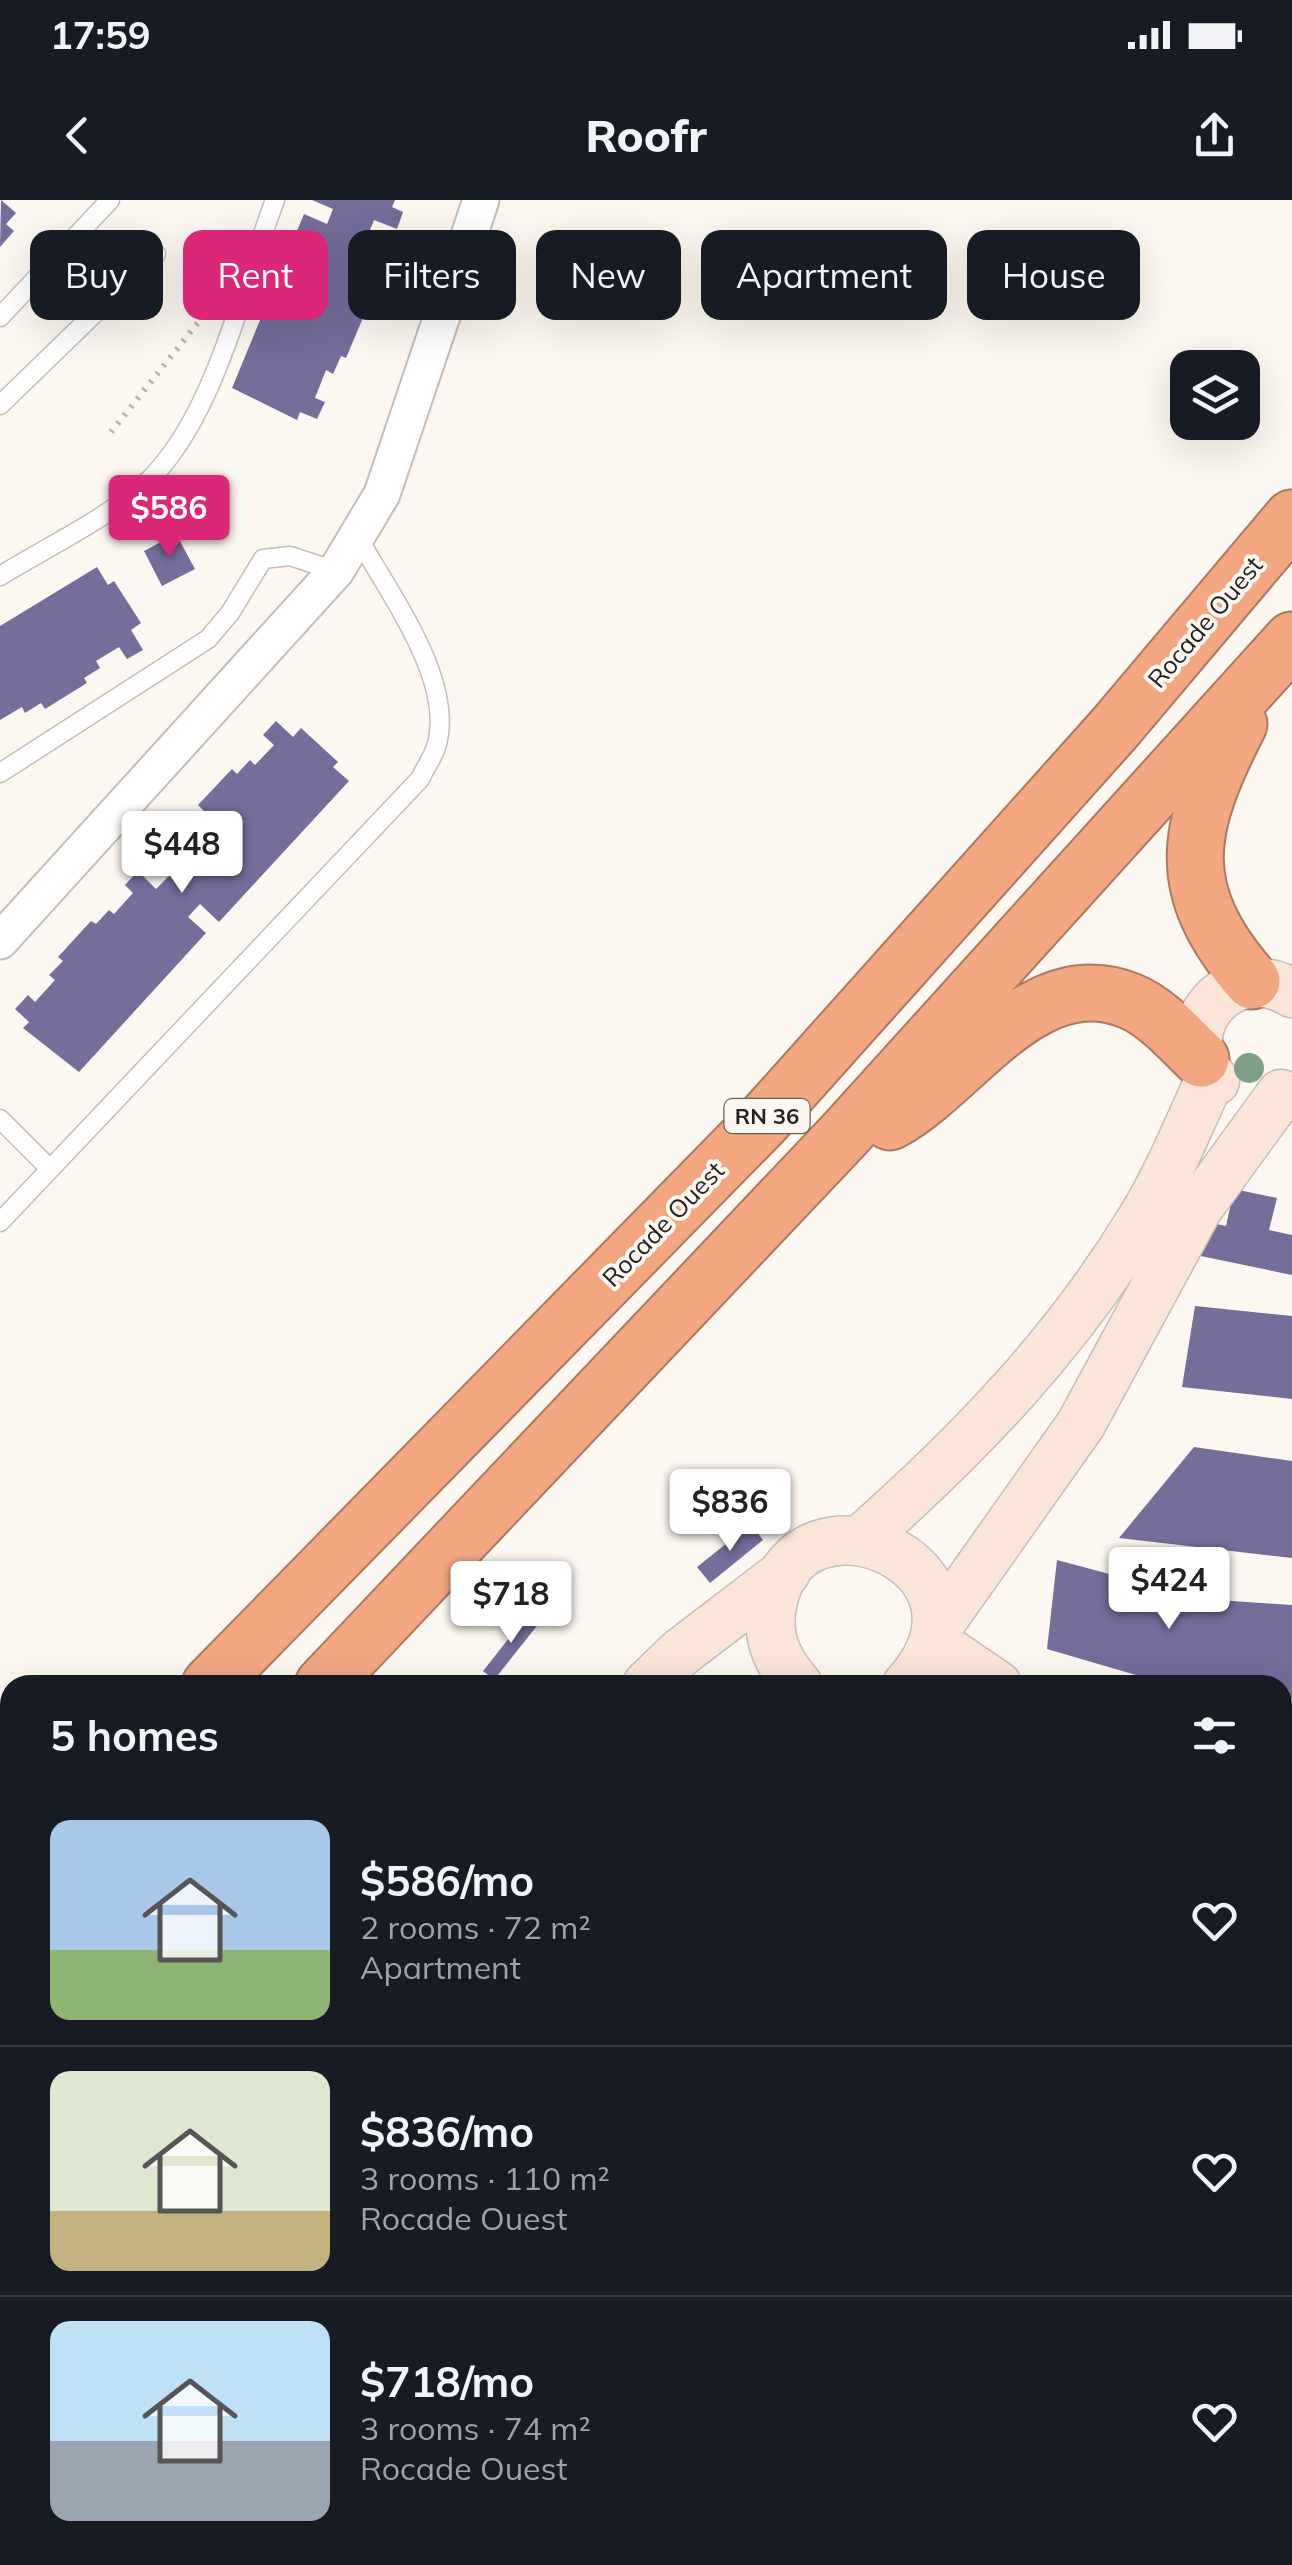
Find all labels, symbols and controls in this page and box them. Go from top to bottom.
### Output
text: 17:59 [50,11,151,59]
text: Roofr [585,107,707,163]
icon: back [50,108,105,163]
icon: share [1187,108,1242,163]
chip: Buy [30,230,163,320]
chip: Rent [183,230,328,320]
chip: Filters [348,230,516,320]
chip: New [536,230,681,320]
chip: Apartment [701,230,947,320]
chip: House [967,230,1140,320]
map controls [1170,350,1260,440]
button: layers [1170,350,1260,440]
pin: $586 [110,475,228,560]
text: $586 [131,487,207,527]
street label: Rocade Ouest [1141,549,1269,694]
pin: $448 [123,811,241,896]
text: $448 [144,823,220,863]
road number: RN 36 [724,1099,810,1133]
street label: Rocade Ouest [595,1154,730,1293]
pin: $836 [671,1469,789,1554]
text: $836 [692,1481,768,1521]
pin: $424 [1110,1547,1228,1632]
text: $424 [1131,1559,1207,1599]
pin: $718 [452,1561,570,1646]
text: $718 [473,1573,549,1613]
icon: filters [1187,1708,1242,1763]
text: 5 homes [50,1709,219,1762]
text: $586/mo [360,1854,534,1907]
icon: home [130,1860,250,1980]
icon: heart [1187,1893,1242,1948]
text: 2 rooms · 72 m² [360,1907,591,1947]
text: Apartment [360,1947,521,1987]
text: $836/mo [360,2105,534,2158]
icon: home [130,2111,250,2231]
icon: heart [1187,2144,1242,2199]
text: 3 rooms · 110 m² [360,2158,610,2198]
text: Rocade Ouest [360,2198,567,2238]
text: $718/mo [360,2355,534,2408]
icon: home [130,2361,250,2481]
icon: heart [1187,2394,1242,2449]
text: 3 rooms · 74 m² [360,2408,591,2448]
text: Rocade Ouest [360,2448,567,2488]

